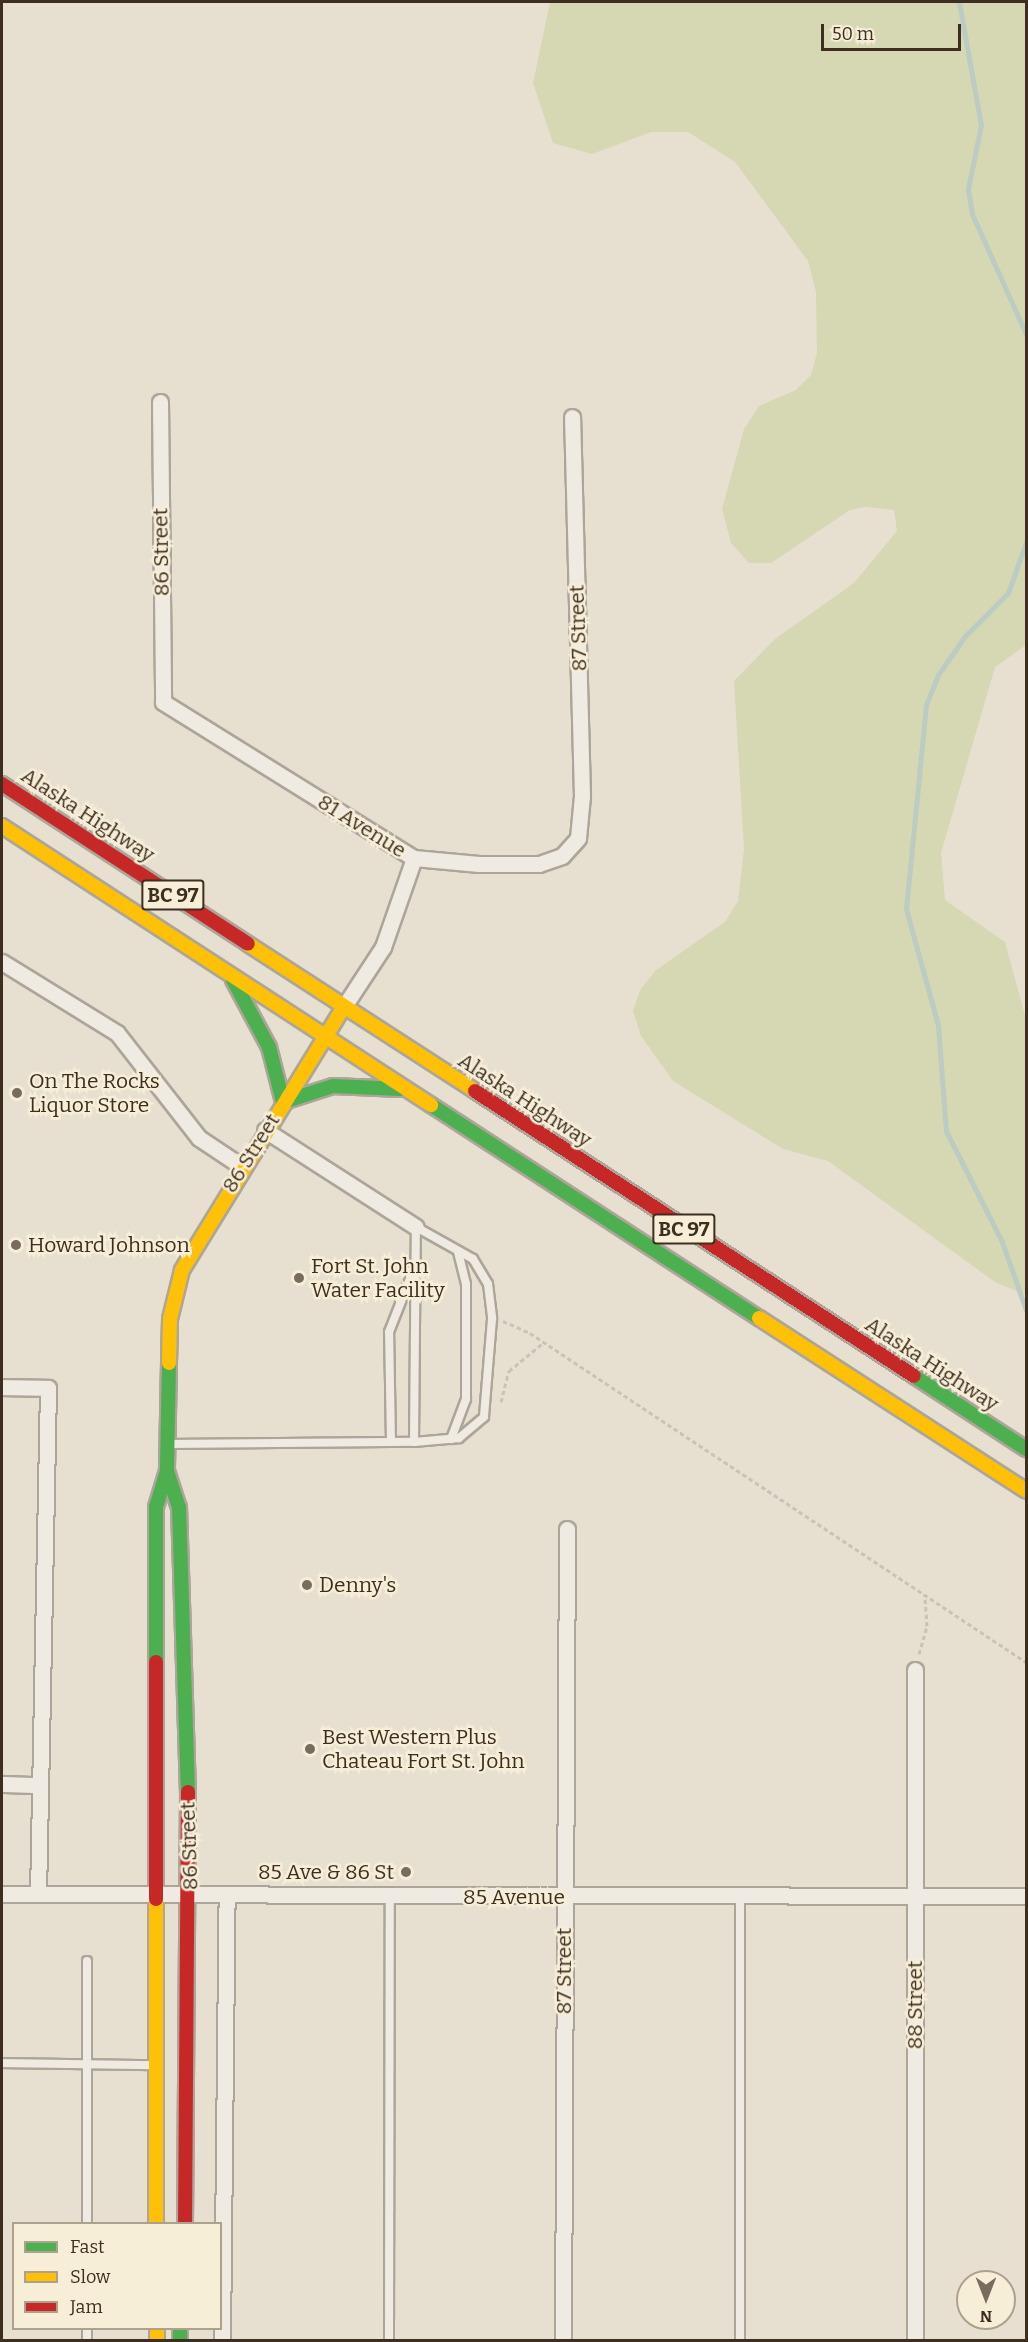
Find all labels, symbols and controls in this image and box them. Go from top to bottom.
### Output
scale bar [824,12,964,50]
text: 50 m [832,23,874,45]
street label: 86 Street [148,508,174,596]
street label: 87 Street [564,584,592,672]
street label: Alaska Highway [16,762,160,868]
street label: 81 Avenue [313,789,411,863]
road number: BC 97 [140,878,206,912]
street label: Alaska Highway [453,1047,597,1153]
place label: On The Rocks Liquor Store [29,1068,160,1118]
marker: On The Rocks Liquor Store [10,1086,24,1100]
street label: 86 Street [217,1109,285,1197]
road number: BC 97 [651,1212,717,1246]
place label: Howard Johnson [28,1232,190,1258]
marker: Howard Johnson [9,1238,23,1252]
place label: Fort St. John Water Facility [311,1253,445,1303]
marker: Fort St. John Water Facility [292,1271,306,1285]
street label: Alaska Highway [860,1311,1004,1417]
place label: Denny's [319,1572,396,1598]
marker: Denny's [300,1578,314,1592]
place label: Best Western Plus Chateau Fort St. John [322,1724,525,1774]
marker: Best Western Plus Chateau Fort St. John [303,1742,317,1756]
street label: 86 Street [175,1801,203,1891]
place label: 85 Ave & 86 St [258,1859,394,1885]
marker: 85 Ave & 86 St [399,1865,413,1879]
street label: 85 Avenue [463,1884,565,1910]
street label: 87 Street [551,1928,577,2014]
street label: 88 Street [902,1961,928,2049]
legend [12,2222,222,2330]
text: Fast [70,2236,105,2258]
text: Slow [70,2266,110,2288]
north arrow [956,2270,1016,2330]
text: Jam [70,2296,103,2318]
text: N [980,2307,992,2326]

